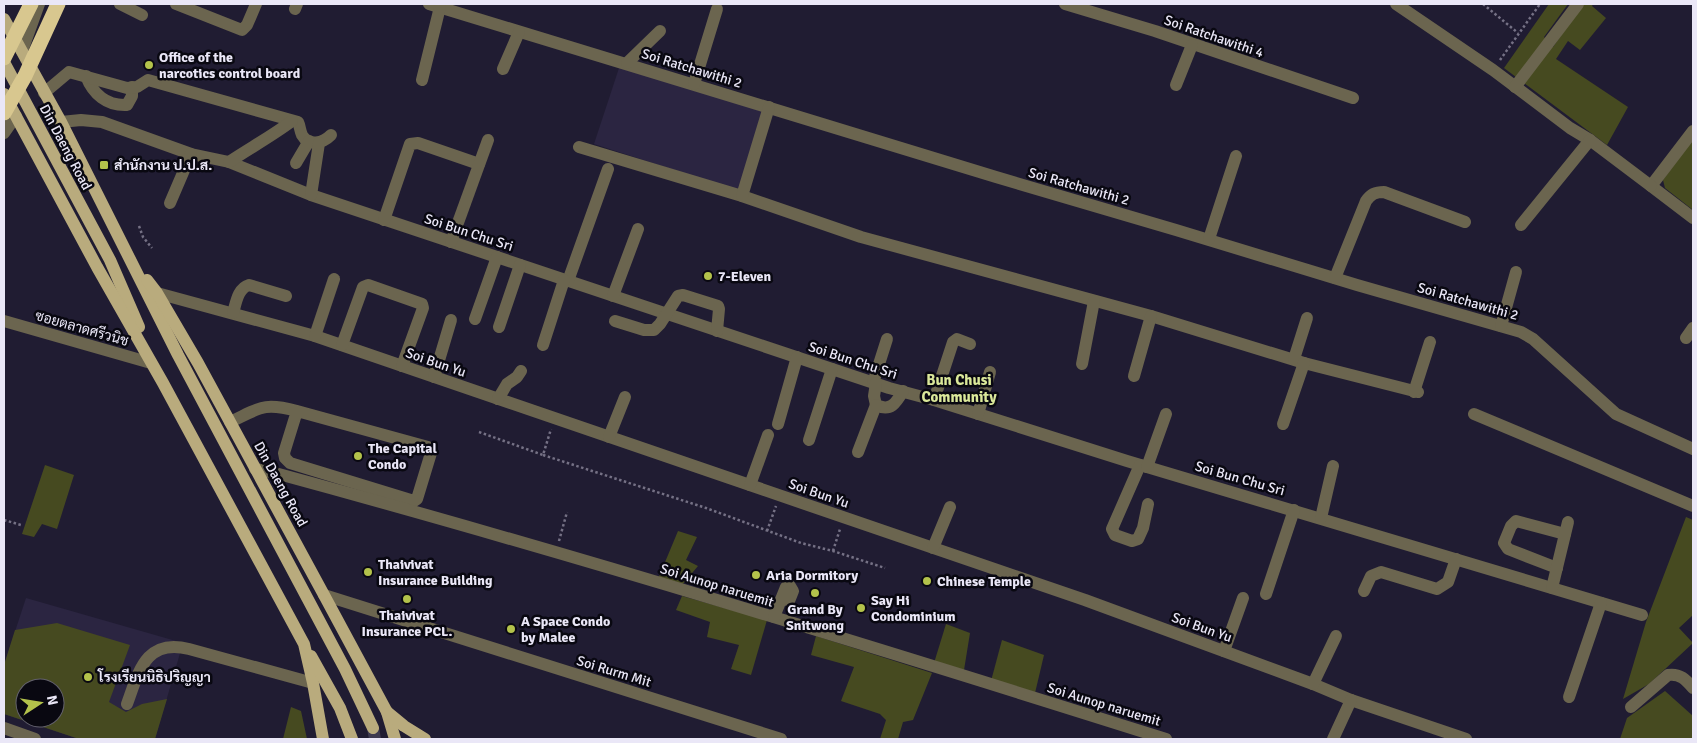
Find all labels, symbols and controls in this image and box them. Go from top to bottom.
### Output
street label: Soi Ratchawithi 4 [1162,11,1266,62]
street label: Soi Ratchawithi 2 [640,45,744,92]
place label: Office of the narcotics control board [159,49,301,82]
marker: Office of the narcotics control board [143,59,155,71]
street label: Din Daeng Road [36,101,95,193]
place label: สำนักงาน ป.ป.ส. [114,157,212,174]
marker: สำนักงาน ป.ป.ส. [98,159,110,171]
street label: Soi Ratchawithi 2 [1026,164,1131,209]
street label: Soi Bun Chu Sri [422,210,515,255]
place label: 7-Eleven [718,268,771,285]
marker: 7-Eleven [702,270,714,282]
street label: Soi Ratchawithi 2 [1415,279,1520,324]
street label: ซอยตลาดศรีวนิช [33,306,131,350]
street label: Soi Bun Chu Sri [806,338,899,383]
street label: Soi Bun Yu [403,344,468,381]
district label: Bun Chusi Community [921,371,997,406]
street label: Din Daeng Road [250,439,311,530]
place label: The Capital Condo [368,440,438,473]
marker: The Capital Condo [352,450,364,462]
street label: Soi Bun Chu Sri [1193,458,1287,499]
street label: Soi Bun Yu [786,475,851,512]
place label: Thaivivat Insurance Building [378,556,493,589]
street label: Soi Aunop naruemit [658,560,776,611]
marker: Thaivivat Insurance Building [362,566,374,578]
place label: Aria Dormitory [766,567,858,584]
marker: Aria Dormitory [750,569,762,581]
place label: Chinese Temple [937,573,1031,590]
marker: Chinese Temple [921,575,933,587]
marker: Grand By Snitwong [809,587,821,599]
place label: Say Hi Condominium [871,592,956,625]
marker: Thaivivat Insurance PCL. [401,593,413,605]
place label: Grand By Snitwong [786,601,845,634]
marker: Say Hi Condominium [855,602,867,614]
place label: Thaivivat Insurance PCL. [362,607,452,640]
street label: Soi Bun Yu [1169,609,1234,646]
place label: A Space Condo by Malee [521,613,610,646]
marker: A Space Condo by Malee [505,623,517,635]
street label: Soi Rurm Mit [575,652,653,691]
place label: โรงเรียนนิธิปริญญา [97,668,211,686]
marker: โรงเรียนนิธิปริญญา [82,671,94,683]
north arrow [15,678,65,728]
street label: Soi Aunop naruemit [1045,679,1163,730]
text: N [43,694,62,707]

